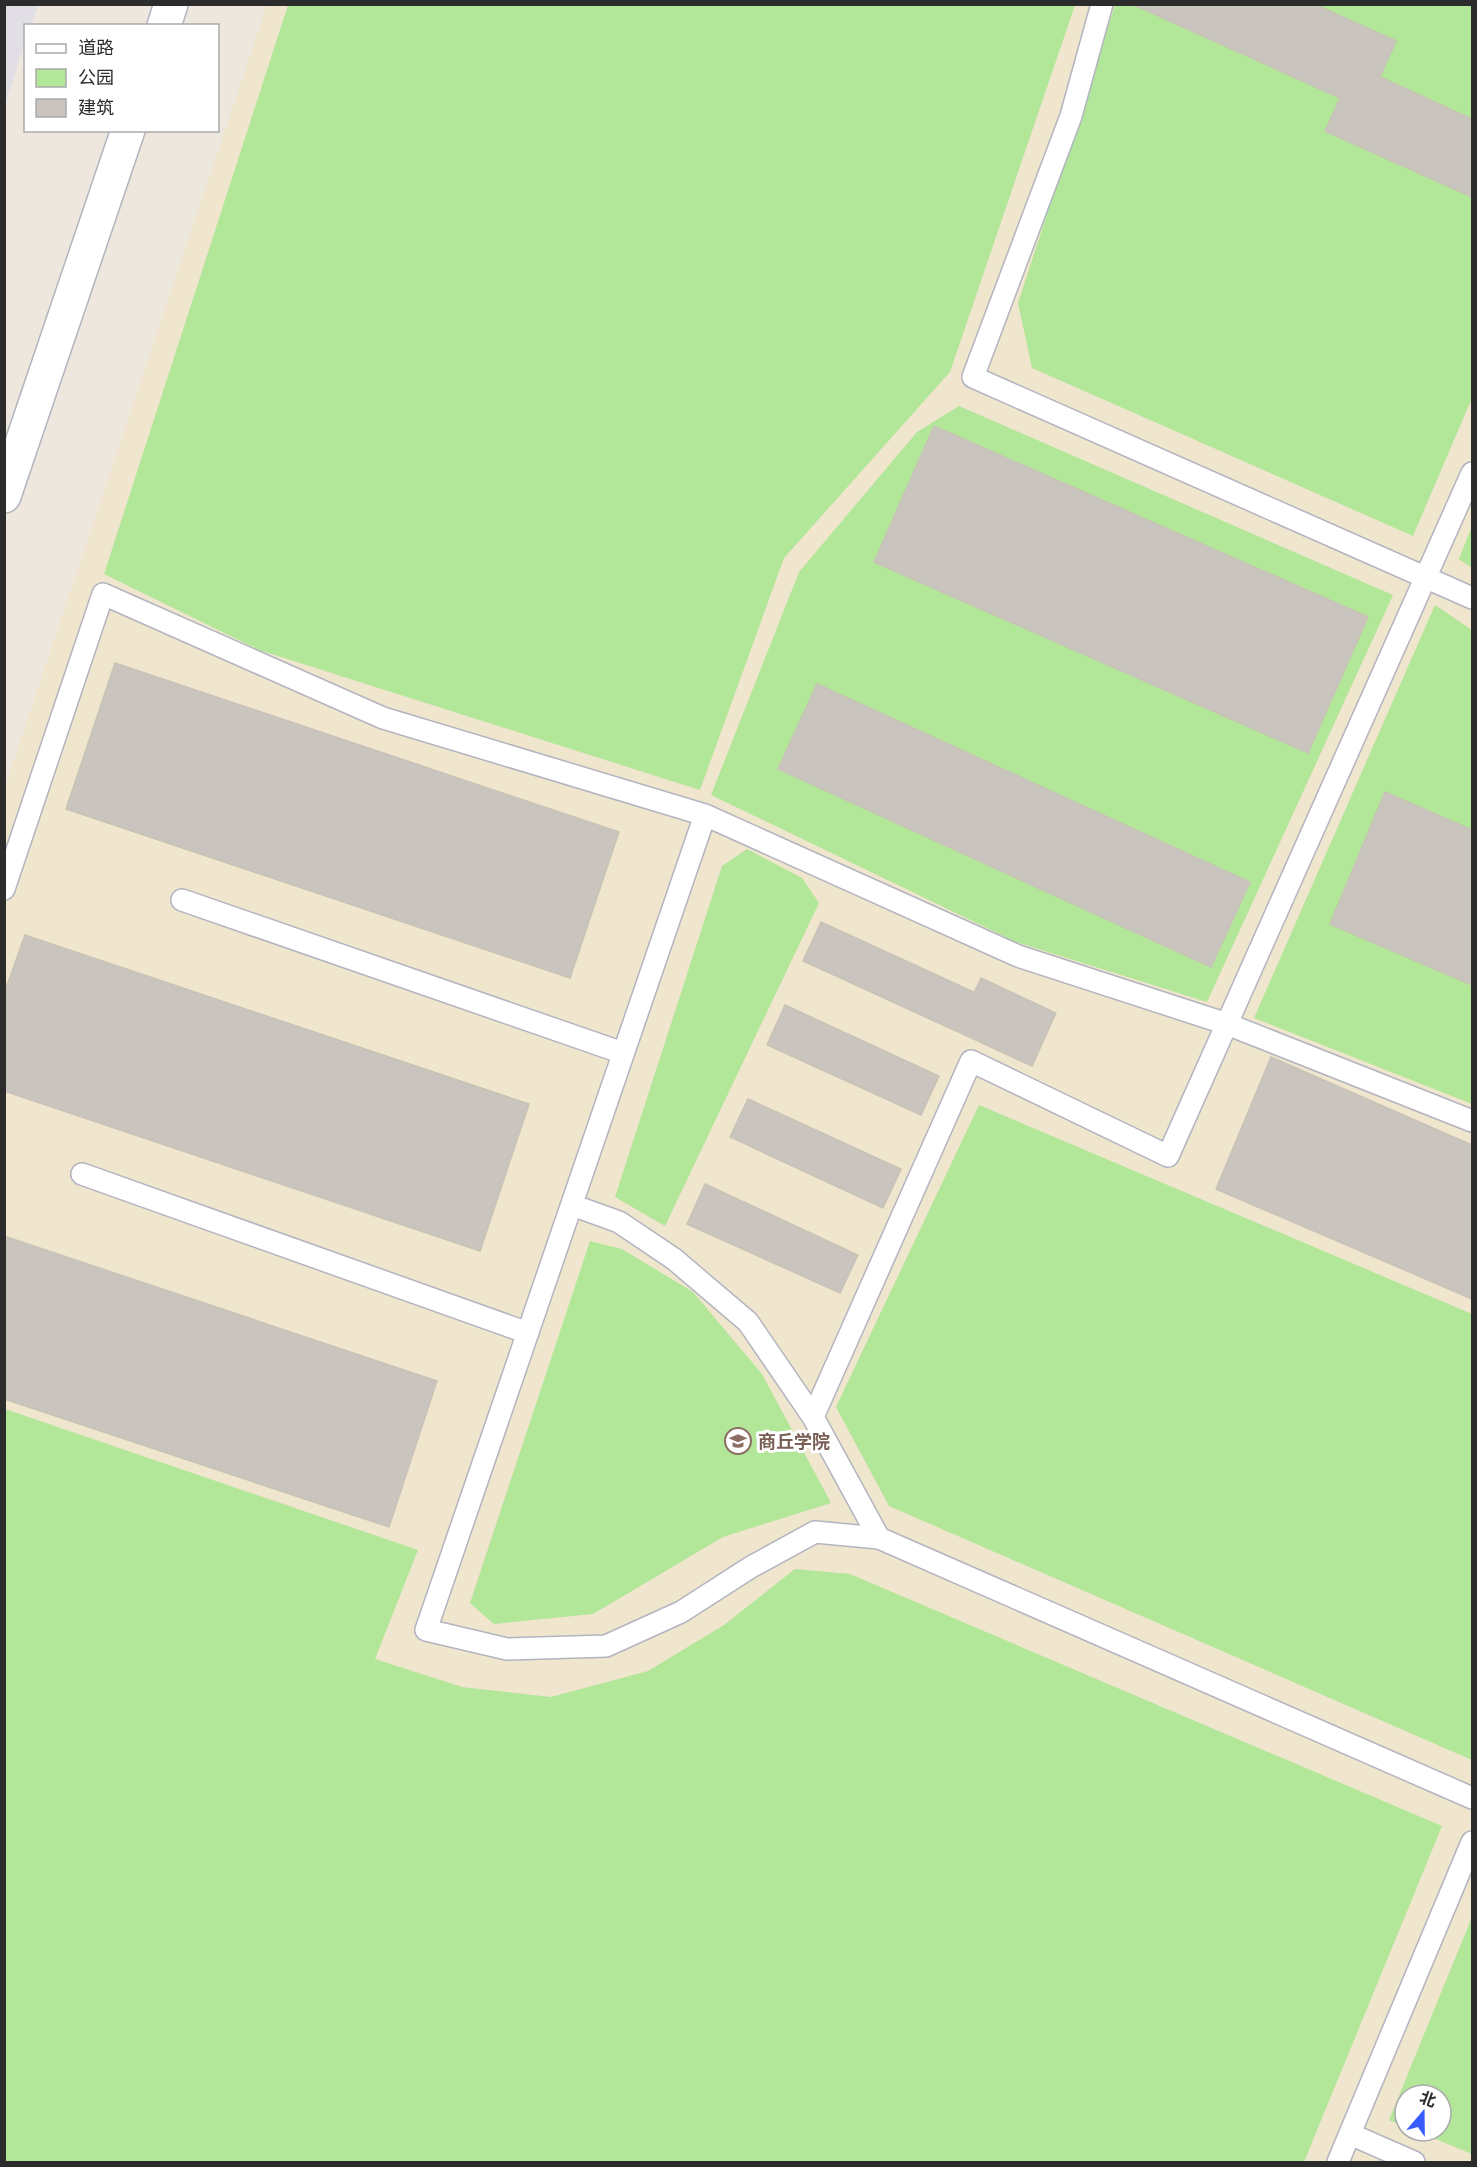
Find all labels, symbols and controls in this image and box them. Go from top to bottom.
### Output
legend [24,24,219,132]
text: 道路 [78,36,114,59]
text: 公园 [78,66,114,89]
text: 建筑 [78,96,114,119]
school or university icon: 商丘学院 [723,1426,753,1456]
place label: 商丘学院 [758,1430,830,1453]
north arrow [1393,2083,1453,2143]
text: 北 [1417,2087,1439,2111]

